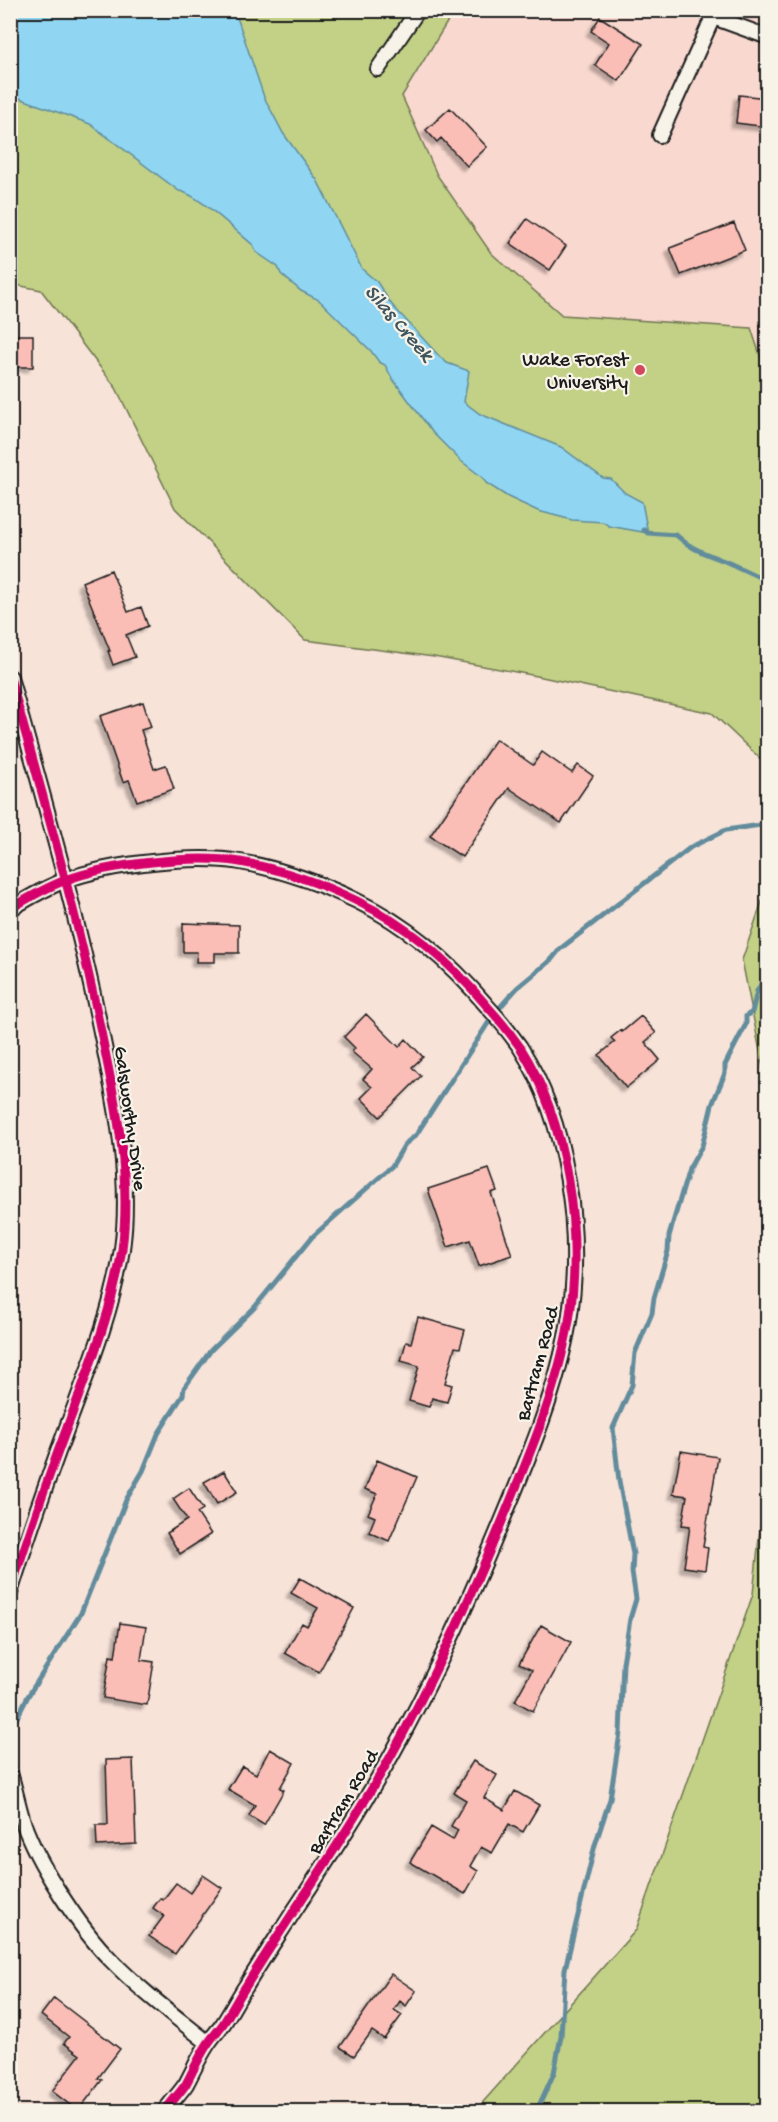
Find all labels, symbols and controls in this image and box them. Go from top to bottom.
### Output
water label: Silas Creek [357,281,439,370]
place label: Wake Forest University [522,350,630,396]
marker: Wake Forest University [633,363,647,377]
street label: Galsworthy Drive [107,1045,150,1193]
street label: Bartram Road [513,1302,566,1425]
street label: Bartram Road [304,1745,386,1860]

